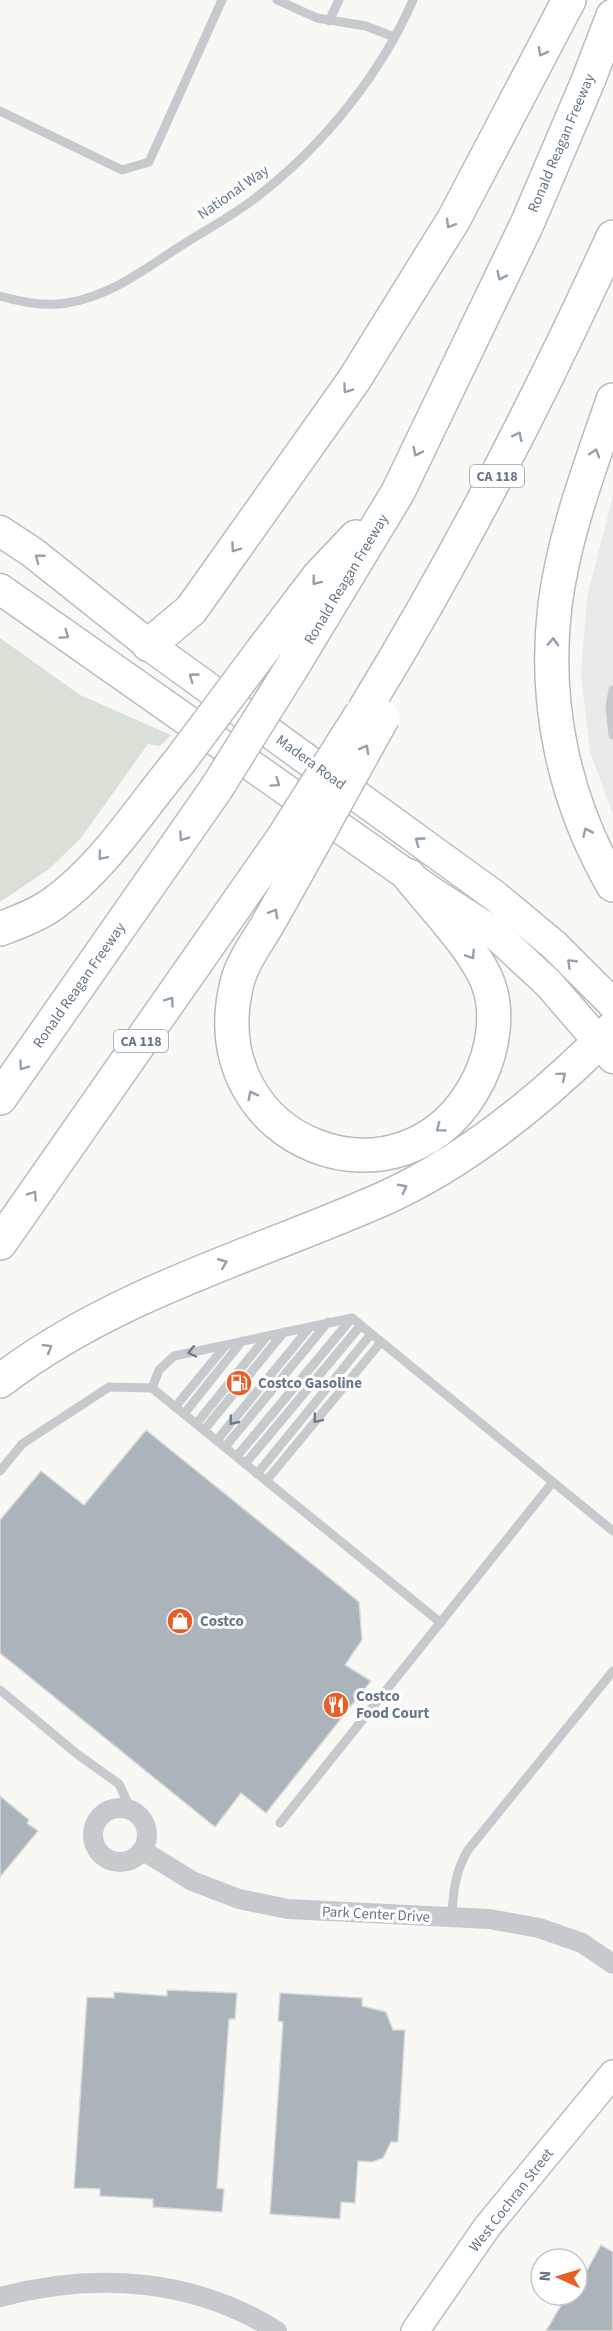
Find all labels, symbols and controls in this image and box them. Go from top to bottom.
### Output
one-way arrow [538,45,549,56]
street label: Ronald Reagan Freeway [523,71,600,216]
street label: National Way [193,160,273,225]
one-way arrow [446,218,458,228]
one-way arrow [497,270,509,281]
one-way arrow [343,383,354,394]
one-way arrow [511,432,522,443]
one-way arrow [412,446,424,457]
one-way arrow [588,448,600,459]
road number: CA 118 [470,465,524,487]
street label: Ronald Reagan Freeway [299,510,394,649]
one-way arrow [231,542,242,553]
one-way arrow [35,555,46,566]
one-way arrow [312,574,323,585]
one-way arrow [58,628,69,639]
one-way arrow [547,638,560,647]
one-way arrow [189,674,200,685]
street label: Madera Road [271,730,350,795]
one-way arrow [358,745,369,756]
one-way arrow [270,776,281,787]
one-way arrow [582,828,594,839]
one-way arrow [179,831,190,842]
one-way arrow [415,837,426,848]
one-way arrow [99,849,110,860]
one-way arrow [266,909,278,919]
street label: Ronald Reagan Freeway [28,918,131,1052]
one-way arrow [463,949,474,960]
one-way arrow [568,959,579,970]
one-way arrow [163,996,174,1007]
road number: CA 118 [114,1030,168,1052]
one-way arrow [19,1059,30,1070]
one-way arrow [555,1072,566,1083]
one-way arrow [248,1091,259,1101]
one-way arrow [436,1121,447,1132]
one-way arrow [397,1184,407,1195]
one-way arrow [26,1190,37,1201]
one-way arrow [217,1258,228,1270]
one-way arrow [42,1343,52,1355]
one-way arrow [187,1345,197,1358]
fuel station icon: Costco Gasoline [224,1368,254,1398]
place label: Costco Gasoline [258,1373,362,1394]
one-way arrow [313,1413,324,1424]
one-way arrow [229,1414,240,1425]
shop icon: Costco [165,1606,195,1636]
place label: Costco [200,1611,244,1632]
place label: Costco Food Court [356,1686,429,1724]
restaurant icon: Costco Food Court [321,1690,351,1720]
street label: Park Center Drive [321,1901,431,1928]
street label: West Cochran Street [464,2144,559,2256]
north arrow [529,2247,589,2307]
text: N [534,2270,556,2282]

